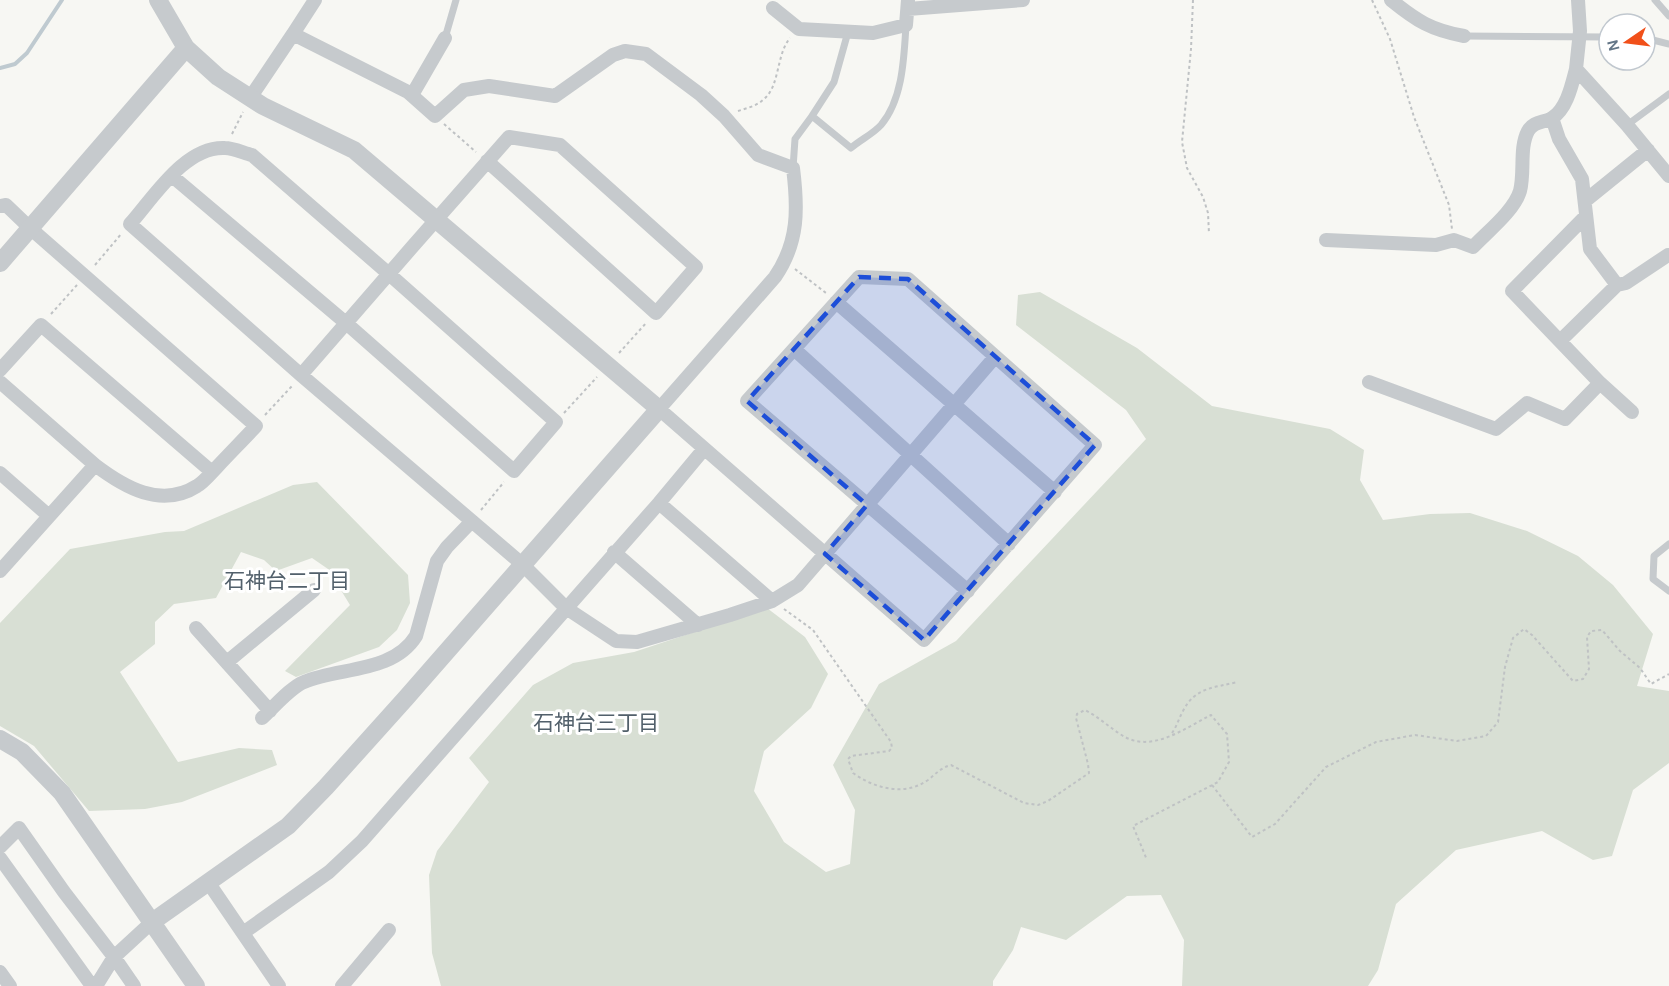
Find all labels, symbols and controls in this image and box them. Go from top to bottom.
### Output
north arrow [1597,12,1657,72]
text: N [1602,38,1624,53]
district label: 石神台二丁目 [224,569,350,593]
district label: 石神台三丁目 [533,711,659,735]

